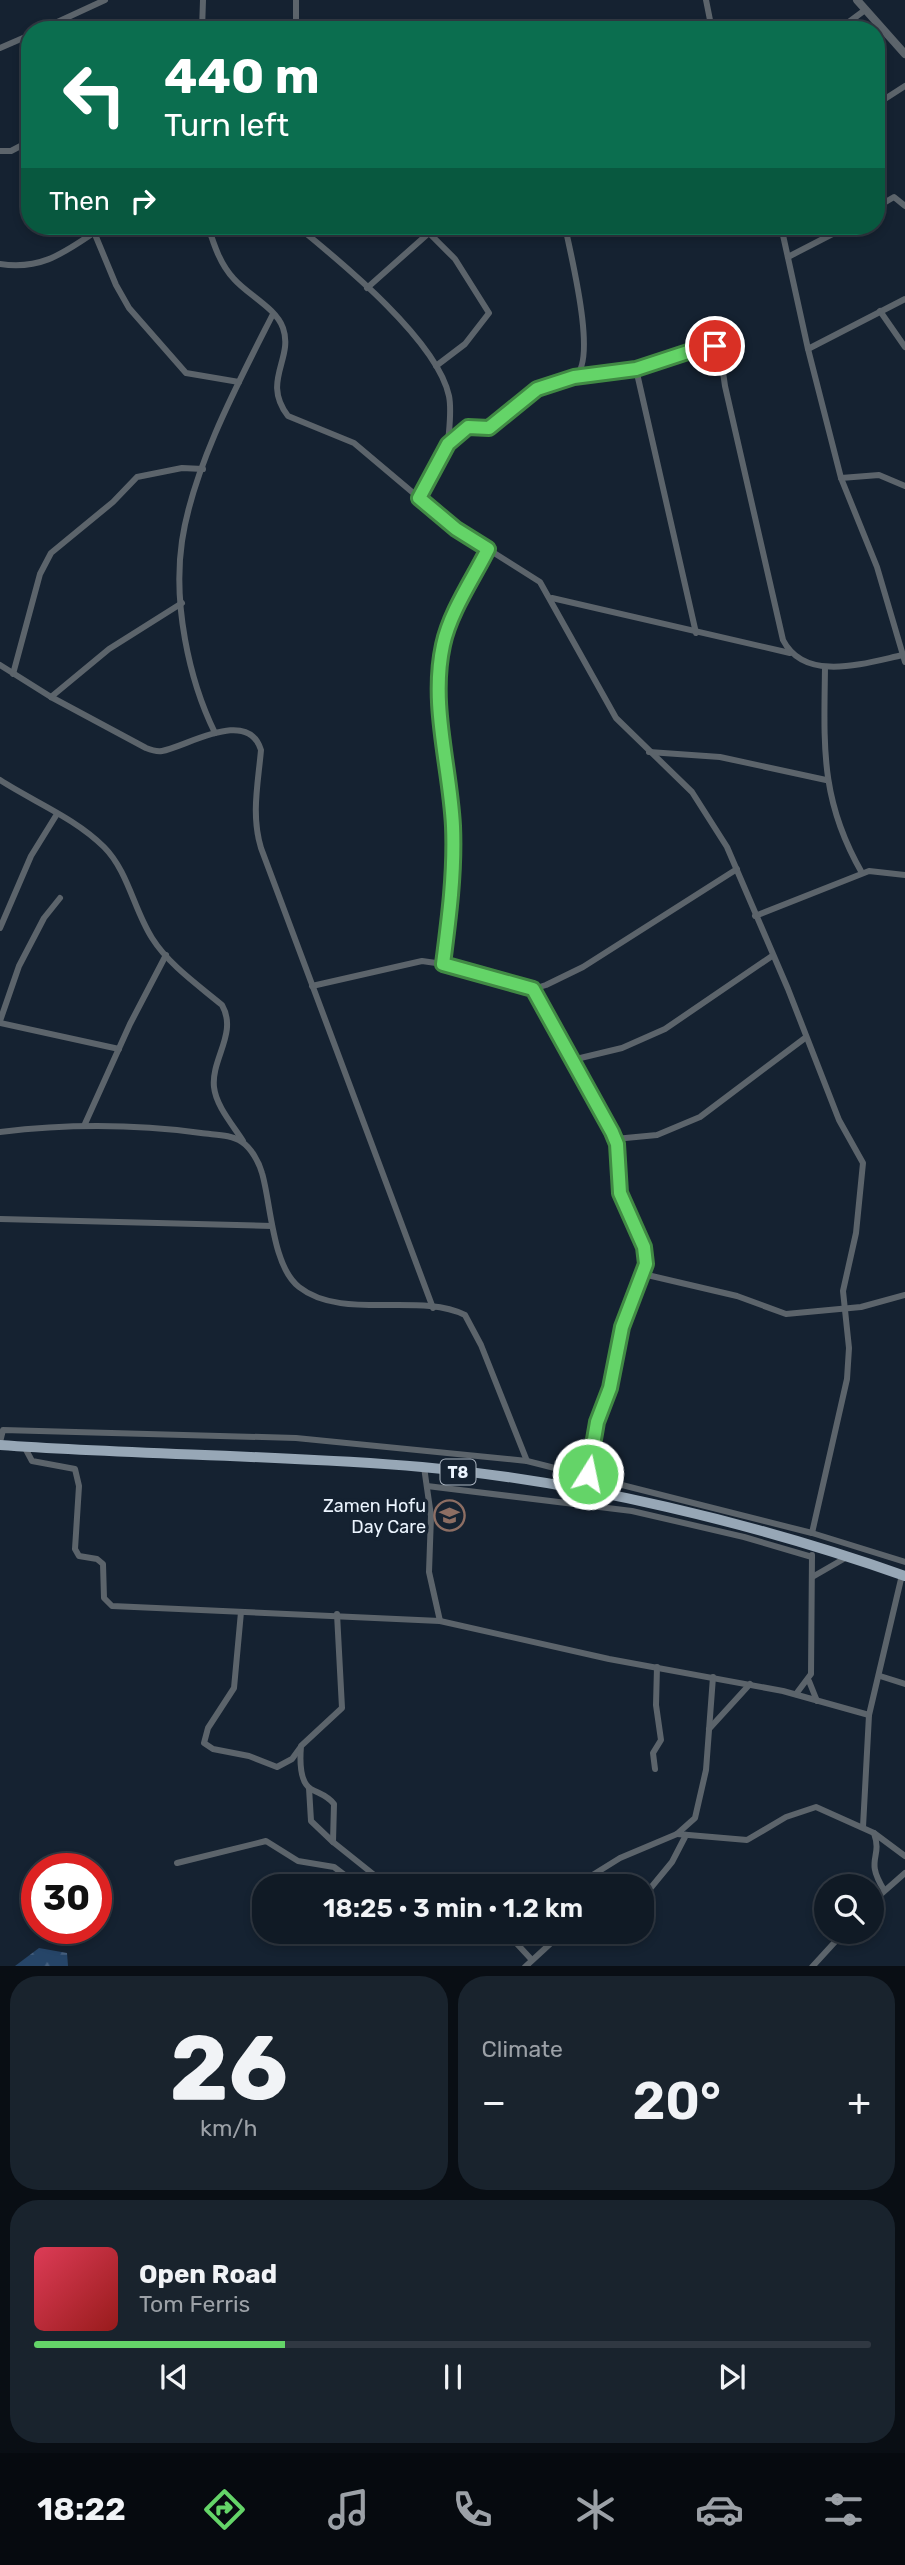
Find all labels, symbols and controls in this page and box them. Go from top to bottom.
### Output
text: 440 m [164,47,320,105]
icon: left [49,49,140,140]
text: Turn left [164,106,289,144]
icon: right [124,182,162,220]
text: Then [49,186,110,217]
pin [685,316,745,376]
icon: arrive [696,327,734,365]
position arrow [551,1437,625,1511]
road number: T8 [440,1460,476,1484]
place label: Zamen Hofu Day Care [323,1495,426,1538]
school or university icon: Zamen Hofu Day Care [432,1499,466,1533]
speed limit sign: 30 [21,1853,112,1944]
map controls [814,1874,884,1944]
button: search [814,1874,884,1944]
text: 18:25 · 3 min · 1.2 km [323,1893,583,1924]
text: 26 [170,2014,288,2122]
text: Climate [482,2035,563,2063]
text: 20° [632,2070,721,2132]
text: − [482,2079,506,2125]
text: + [847,2079,871,2125]
text: km/h [200,2114,257,2142]
text: Open Road [139,2259,277,2290]
text: Tom Ferris [139,2290,250,2318]
icon: previous [155,2358,193,2396]
icon: pause [434,2358,472,2396]
icon: next [713,2358,751,2396]
icon: directions [200,2485,249,2534]
icon: music [324,2485,373,2534]
icon: phone [448,2485,497,2534]
icon: climate [571,2485,620,2534]
icon: car [695,2485,744,2534]
icon: filters [819,2485,868,2534]
text: 18:22 [37,2490,126,2528]

